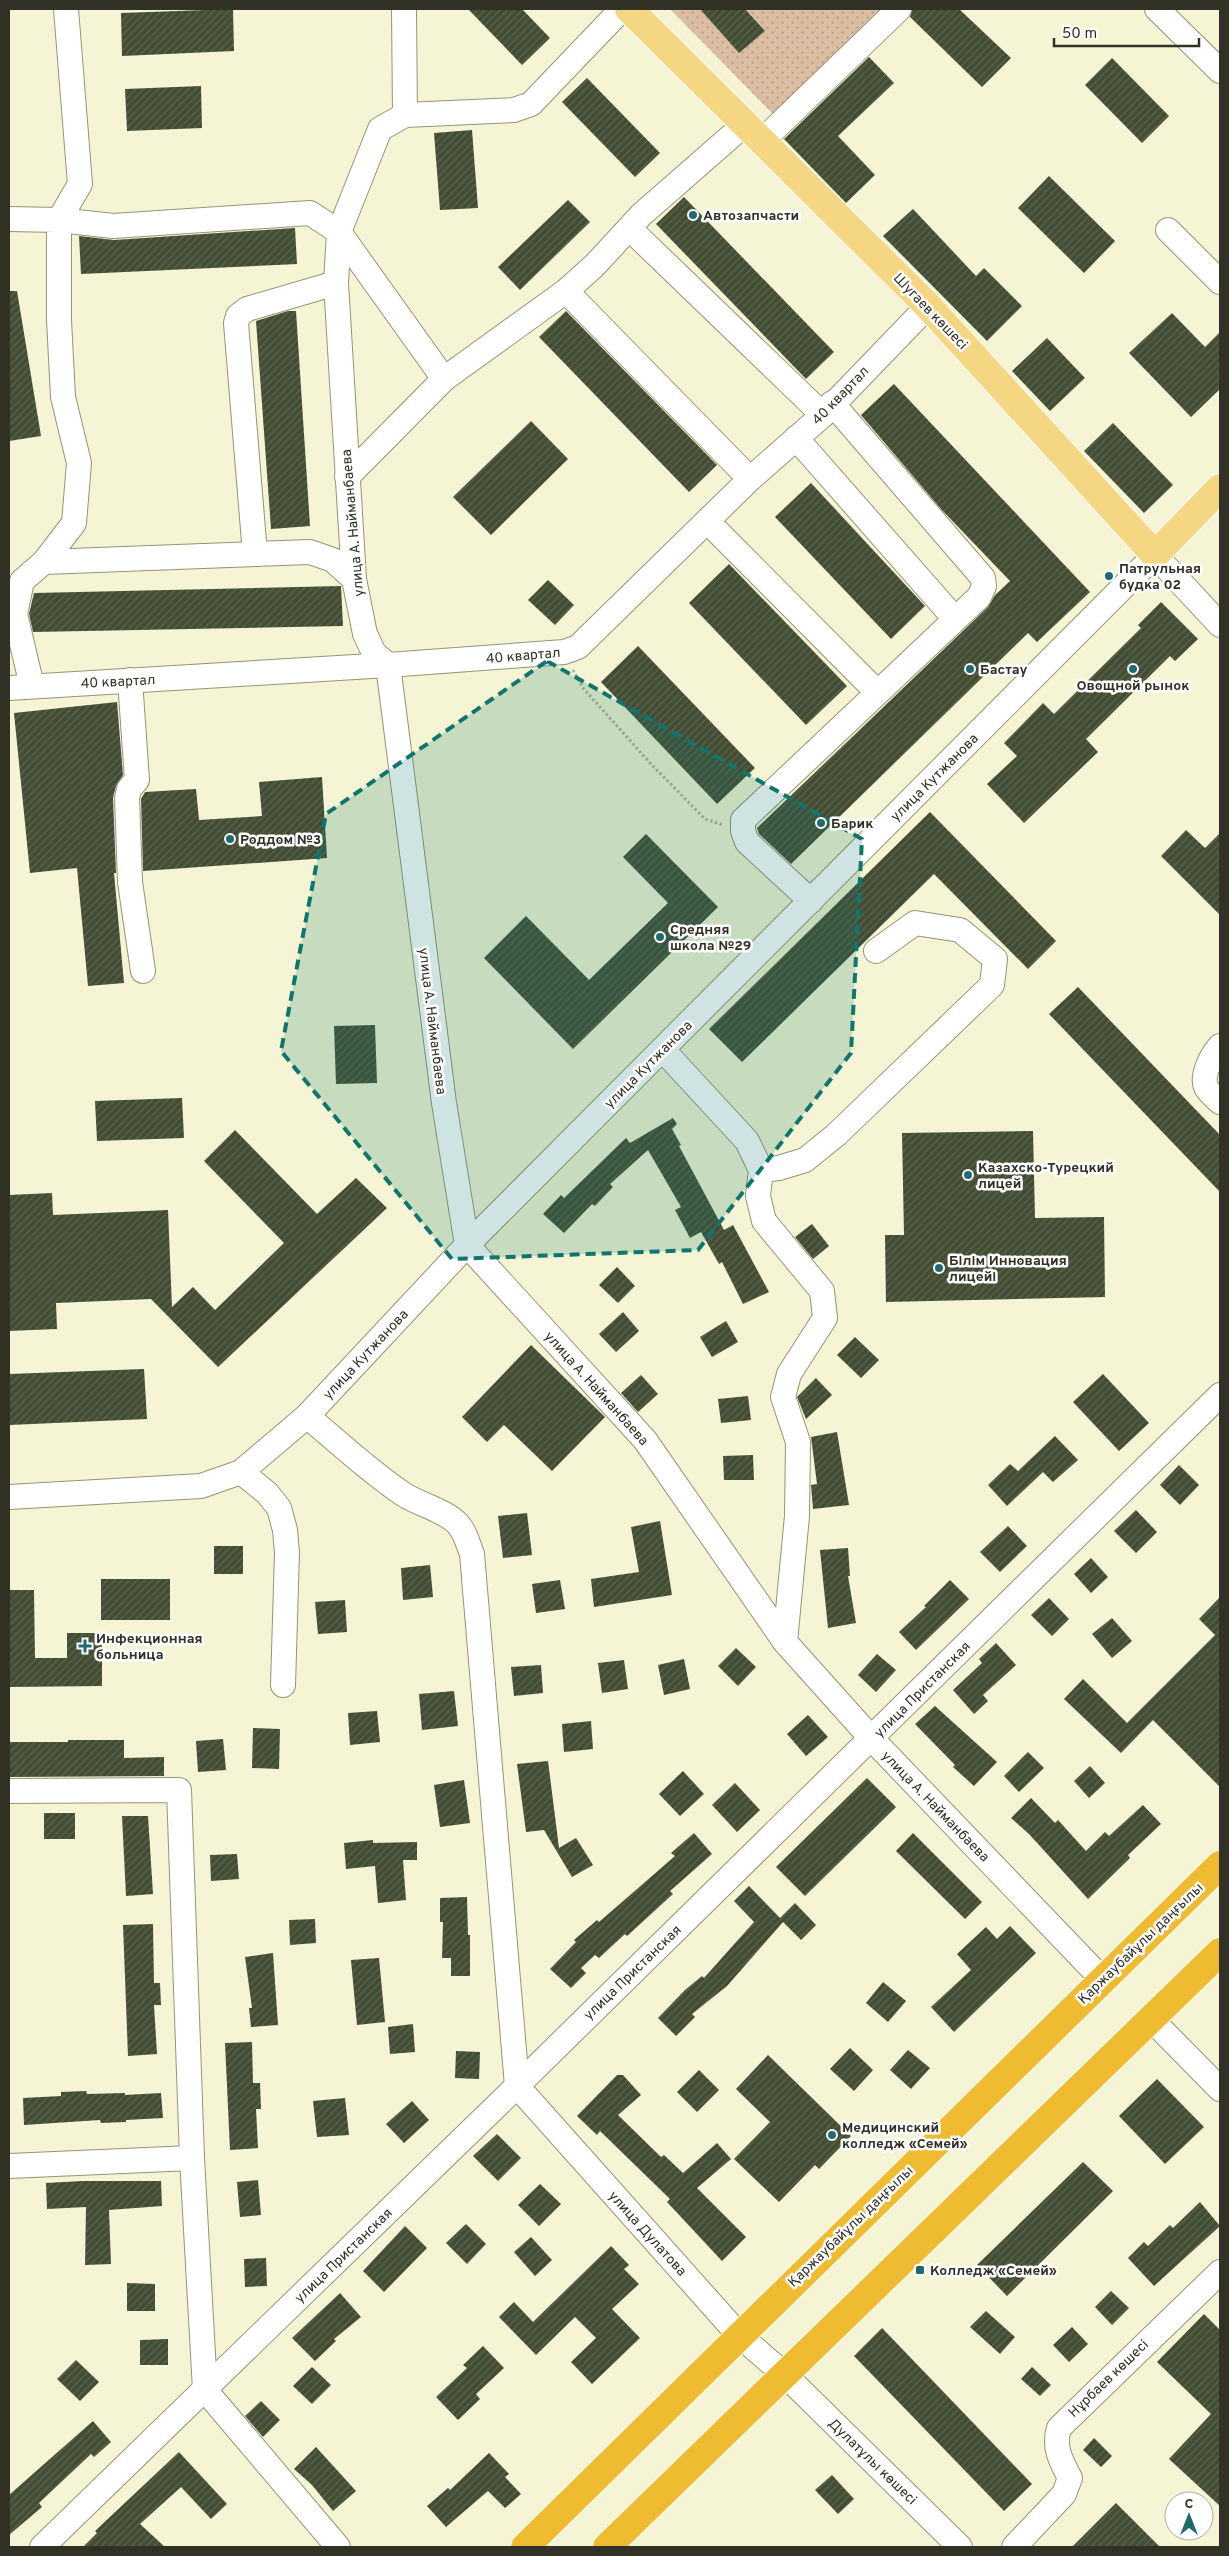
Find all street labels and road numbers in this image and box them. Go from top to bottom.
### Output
street label: Шугаев көшесі [889,270,971,354]
street label: 40 квартал [809,363,873,429]
street label: улица А. Найманбаева [339,448,368,597]
street label: 40 квартал [485,645,561,668]
street label: 40 квартал [80,672,156,693]
street label: улица Кутжанова [888,731,983,826]
street label: улица А. Найманбаева [414,947,449,1096]
street label: улица Кутжанова [602,1018,697,1113]
street label: улица Кутжанова [320,1306,412,1404]
street label: улица А. Найманбаева [540,1328,652,1450]
street label: улица Пристанская [871,1638,975,1742]
street label: улица А. Найманбаева [877,1748,992,1866]
street label: Қаржаубайұлы даңғылы [1075,1880,1207,2008]
street label: улица Пристанская [581,1922,685,2024]
street label: Қаржаубайұлы даңғылы [785,2163,917,2291]
street label: улица Дулатова [604,2188,689,2280]
street label: улица Пристанская [292,2205,396,2307]
street label: Нұрбаев көшесі [1066,2337,1153,2422]
street label: Дулатұлы көшесі [824,2415,920,2509]

